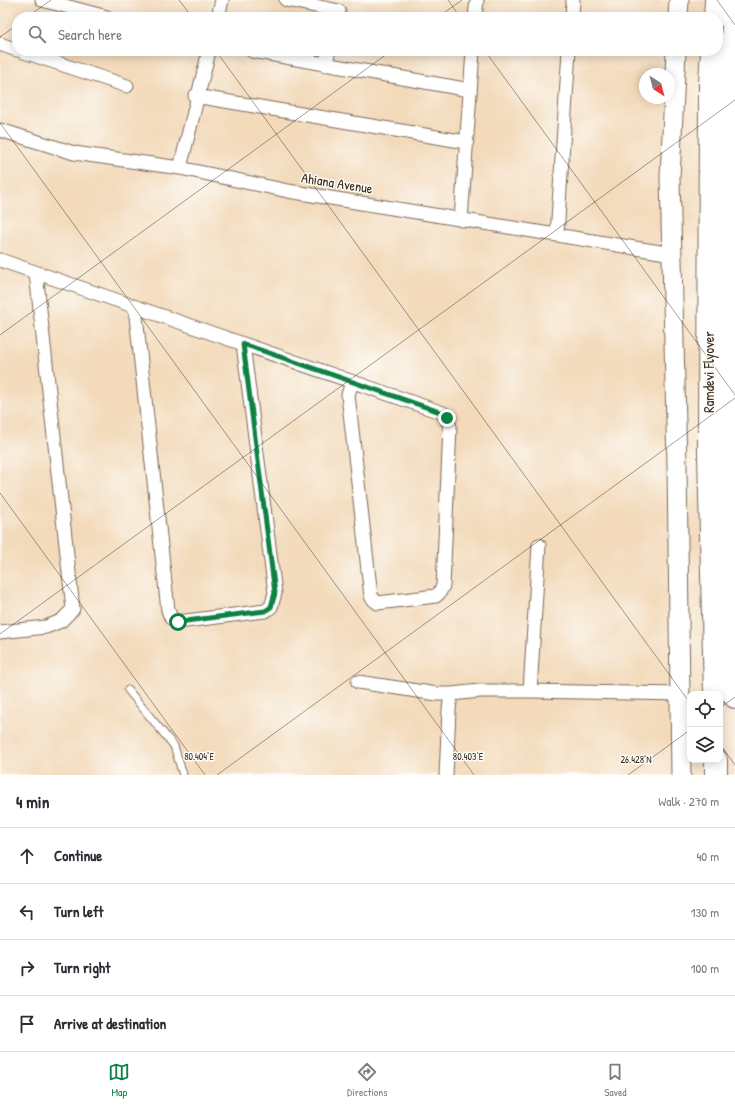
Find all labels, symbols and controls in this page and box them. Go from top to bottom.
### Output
search box [12,12,723,56]
icon: search [26,23,48,45]
text: Search here [58,24,122,45]
north arrow [639,68,675,104]
street label: Ahiana Avenue [300,168,374,198]
street label: Ramdevi Flyover [699,331,719,413]
route end [438,409,456,427]
route start [169,613,187,631]
map controls [687,691,723,763]
button: locate [687,691,723,727]
button: layers [687,727,723,763]
text: 80.404°E [184,750,214,763]
text: 80.403°E [453,750,484,763]
text: 26.428°N [620,753,652,766]
text: 4 min [16,790,49,813]
text: Walk · 270 m [658,792,719,810]
icon: ahead [16,845,38,867]
text: Continue [54,845,102,866]
text: 40 m [696,847,719,865]
icon: left [16,901,38,923]
text: Turn left [54,901,104,922]
text: 130 m [691,903,719,921]
icon: right [16,957,38,979]
text: Turn right [54,957,110,978]
text: 100 m [691,959,719,977]
icon: arrive [16,1013,38,1035]
text: Arrive at destination [54,1013,166,1034]
tab: Map [108,1061,130,1099]
tab: Directions [347,1061,388,1099]
tab: Saved [604,1061,627,1099]

